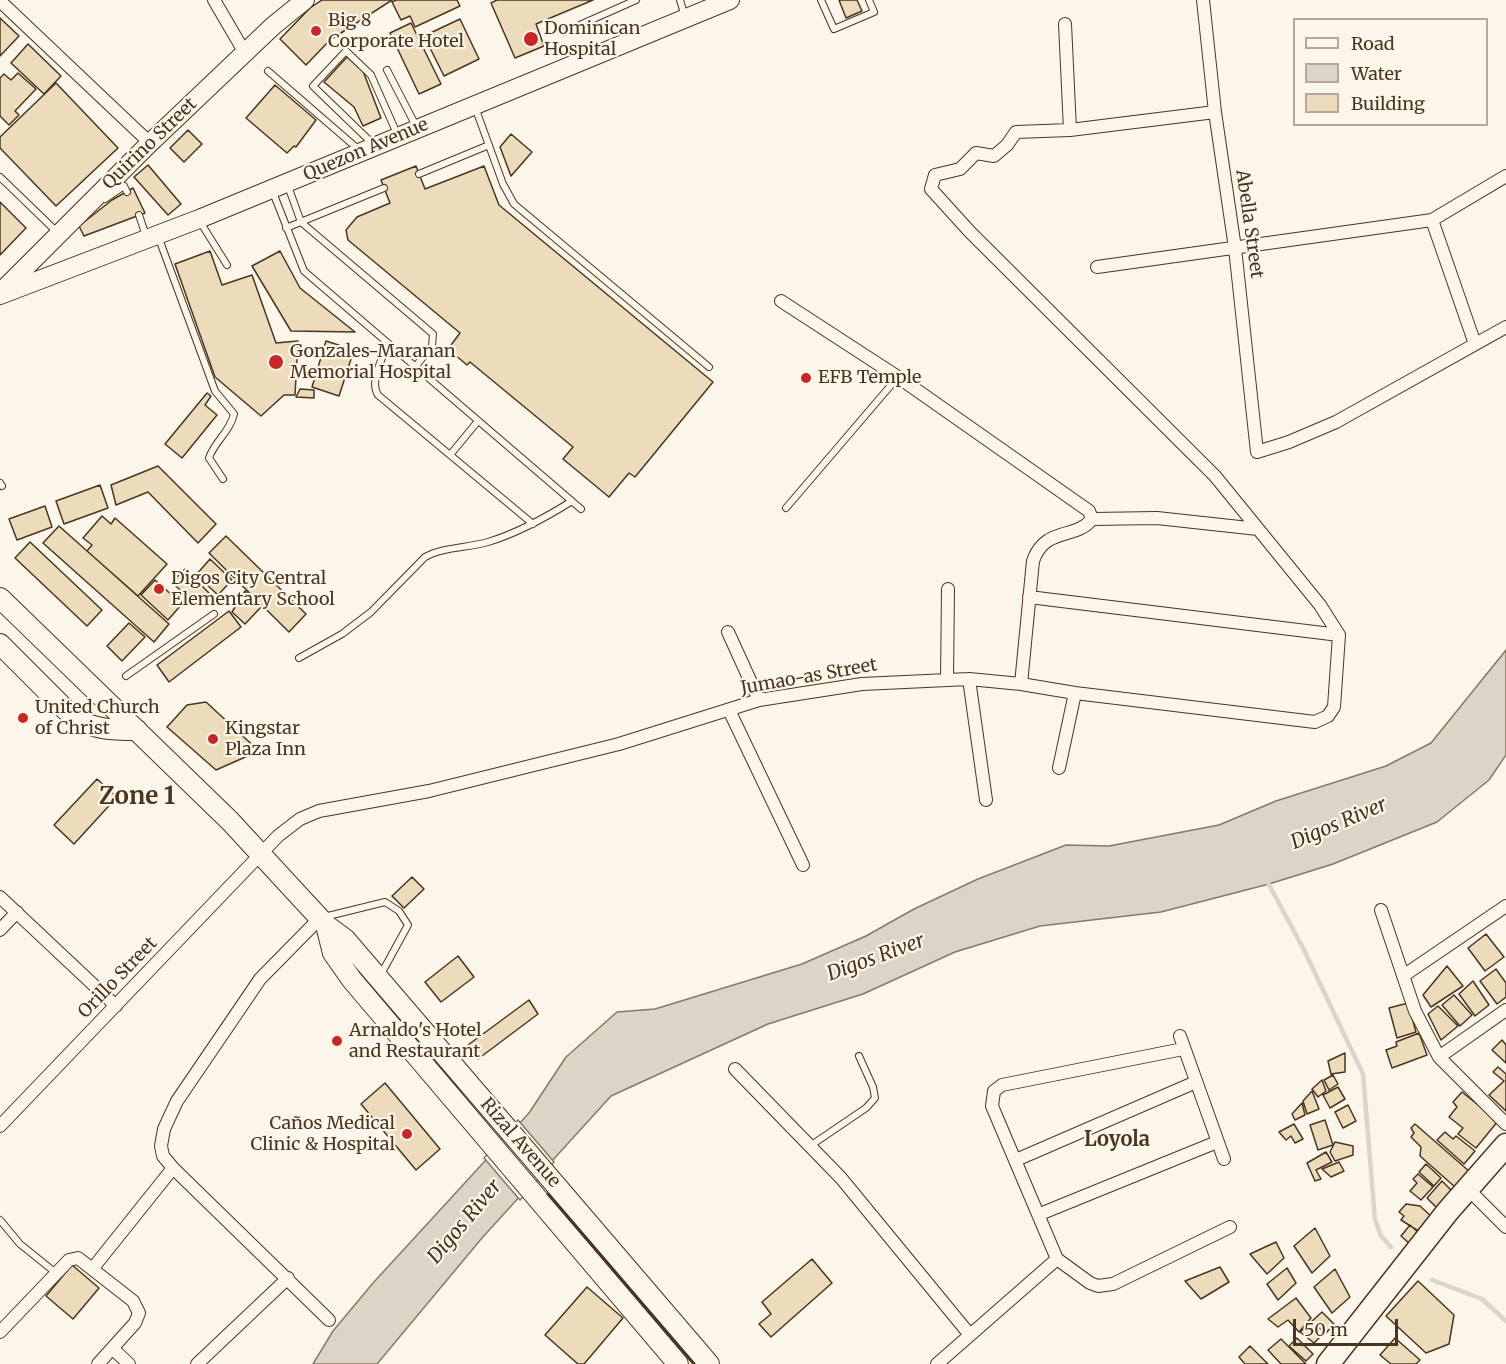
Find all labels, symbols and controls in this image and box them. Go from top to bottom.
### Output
place label: Big 8 Corporate Hotel [328,10,464,52]
place label: Dominican Hospital [544,18,640,60]
legend [1293,18,1488,126]
marker: Big 8 Corporate Hotel [309,24,323,38]
marker: Dominican Hospital [522,30,540,48]
text: Road [1351,32,1395,55]
text: Water [1351,62,1402,85]
text: Building [1351,92,1425,115]
street label: Quirino Street [98,94,202,194]
street label: Quezon Avenue [300,114,432,186]
street label: Abella Street [1231,168,1267,280]
place label: Gonzales-Maranan Memorial Hospital [290,341,456,384]
marker: Gonzales-Maranan Memorial Hospital [267,353,285,371]
place label: EFB Temple [818,367,921,389]
marker: EFB Temple [799,371,813,385]
place label: Digos City Central Elementary School [171,568,335,610]
marker: Digos City Central Elementary School [152,582,166,596]
street label: Jumao-as Street [739,654,879,700]
place label: United Church of Christ [35,697,160,740]
marker: United Church of Christ [16,711,30,725]
place label: Kingstar Plaza Inn [225,718,306,760]
marker: Kingstar Plaza Inn [206,732,220,746]
district label: Zone 1 [99,783,175,811]
water label: Digos River [1287,793,1391,855]
water label: Digos River [824,929,928,987]
street label: Orillo Street [74,933,162,1023]
place label: Arnaldo's Hotel and Restaurant [349,1020,482,1062]
marker: Arnaldo's Hotel and Restaurant [330,1034,344,1048]
street label: Rizal Avenue [475,1094,565,1192]
place label: Caños Medical Clinic & Hospital [250,1113,395,1156]
marker: Caños Medical Clinic & Hospital [400,1127,414,1141]
district label: Loyola [1084,1128,1150,1152]
water label: Digos River [423,1175,507,1269]
scale bar [1296,1307,1401,1345]
text: 50 m [1304,1318,1348,1341]

